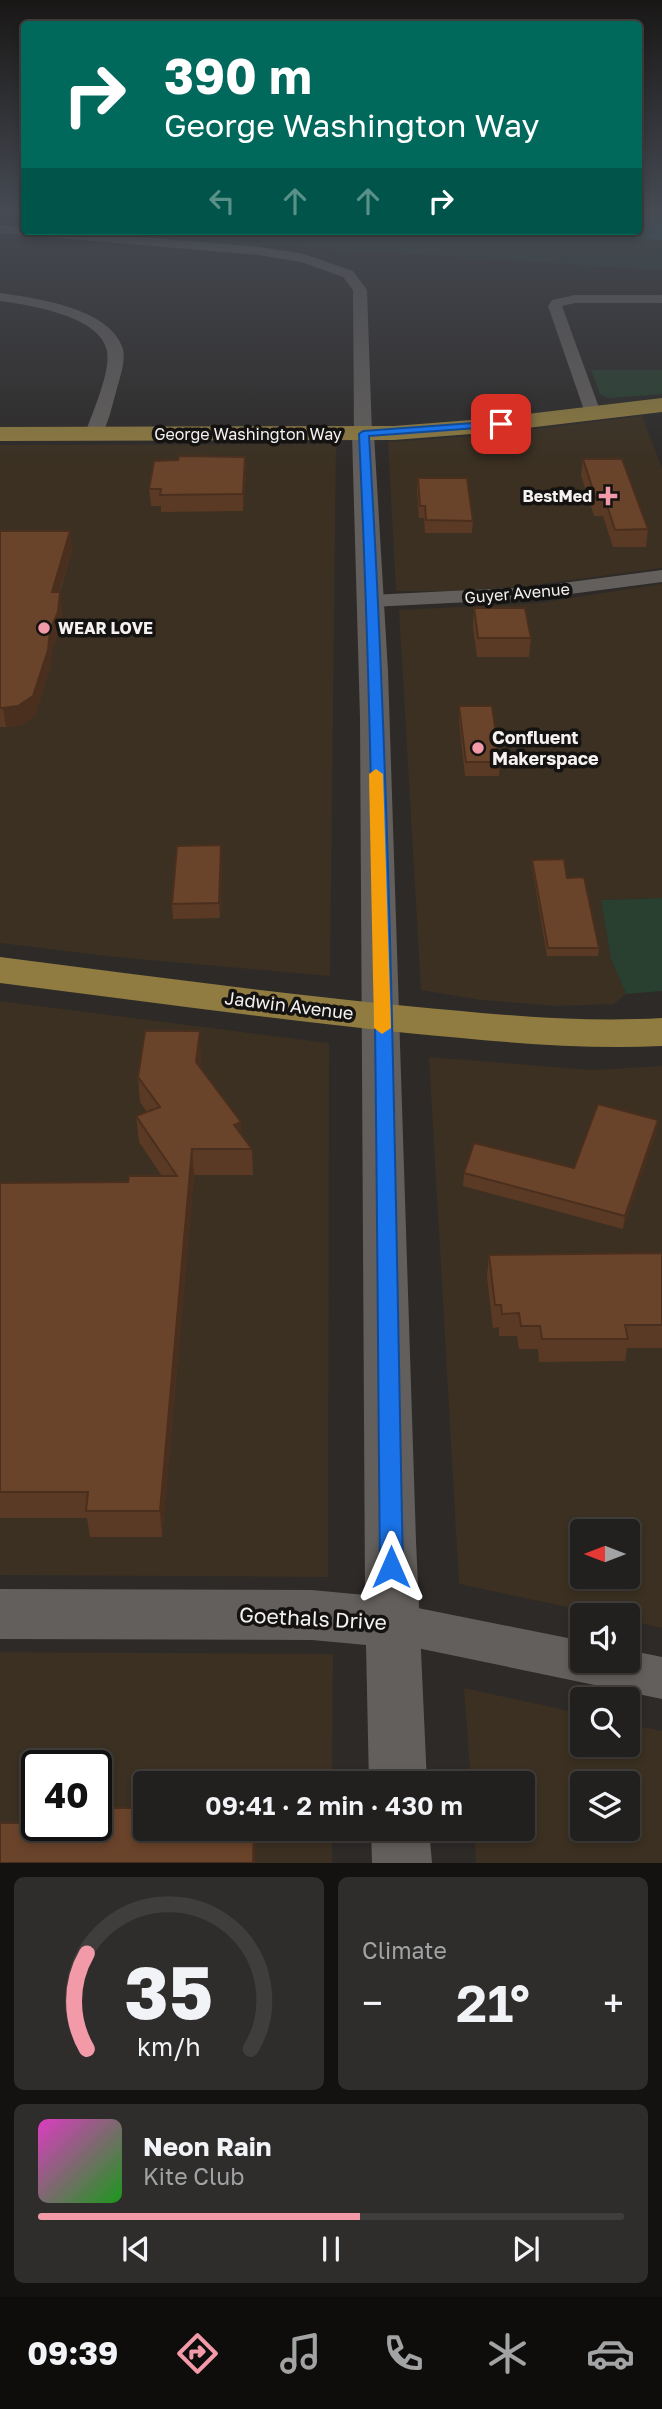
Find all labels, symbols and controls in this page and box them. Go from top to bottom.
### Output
text: 390 m [164,46,312,105]
icon: right [49,49,140,140]
text: George Washington Way [164,106,539,144]
icon: left [203,182,241,220]
icon: ahead [276,182,314,220]
icon: ahead [349,182,387,220]
icon: right [422,182,460,220]
pin [471,394,531,454]
icon: arrive [482,405,520,443]
street label: George Washington Way [154,424,342,444]
place label: BestMed [522,486,592,506]
marker: BestMed [598,486,618,506]
street label: Guyer Avenue [464,578,570,608]
place label: WEAR LOVE [58,618,153,638]
marker: WEAR LOVE [36,620,52,636]
place label: Confluent Makerspace [492,726,599,769]
marker: Confluent Makerspace [470,740,486,756]
street label: Jadwin Avenue [223,986,355,1024]
north arrow [570,1519,640,1589]
map controls [570,1519,640,1841]
position arrow [354,1530,428,1604]
street label: Goethals Drive [239,1601,388,1635]
button: sound [570,1603,640,1673]
button: search [570,1687,640,1757]
speed limit sign: 40 [21,1750,112,1841]
button: layers [570,1771,640,1841]
text: 09:41 · 2 min · 430 m [205,1790,463,1821]
text: Climate [362,1936,447,1964]
text: 35 [125,1949,213,2036]
text: 21° [456,1971,530,2033]
text: − [362,1980,383,2025]
text: + [603,1980,624,2025]
text: km/h [137,2031,201,2062]
text: Neon Rain [143,2131,272,2162]
text: Kite Club [143,2162,244,2190]
icon: previous [117,2230,155,2268]
icon: pause [312,2230,350,2268]
icon: next [507,2230,545,2268]
icon: directions [173,2329,222,2378]
icon: music [276,2329,325,2378]
icon: phone [379,2329,428,2378]
icon: climate [483,2329,532,2378]
icon: car [586,2329,635,2378]
text: 09:39 [27,2334,118,2372]

